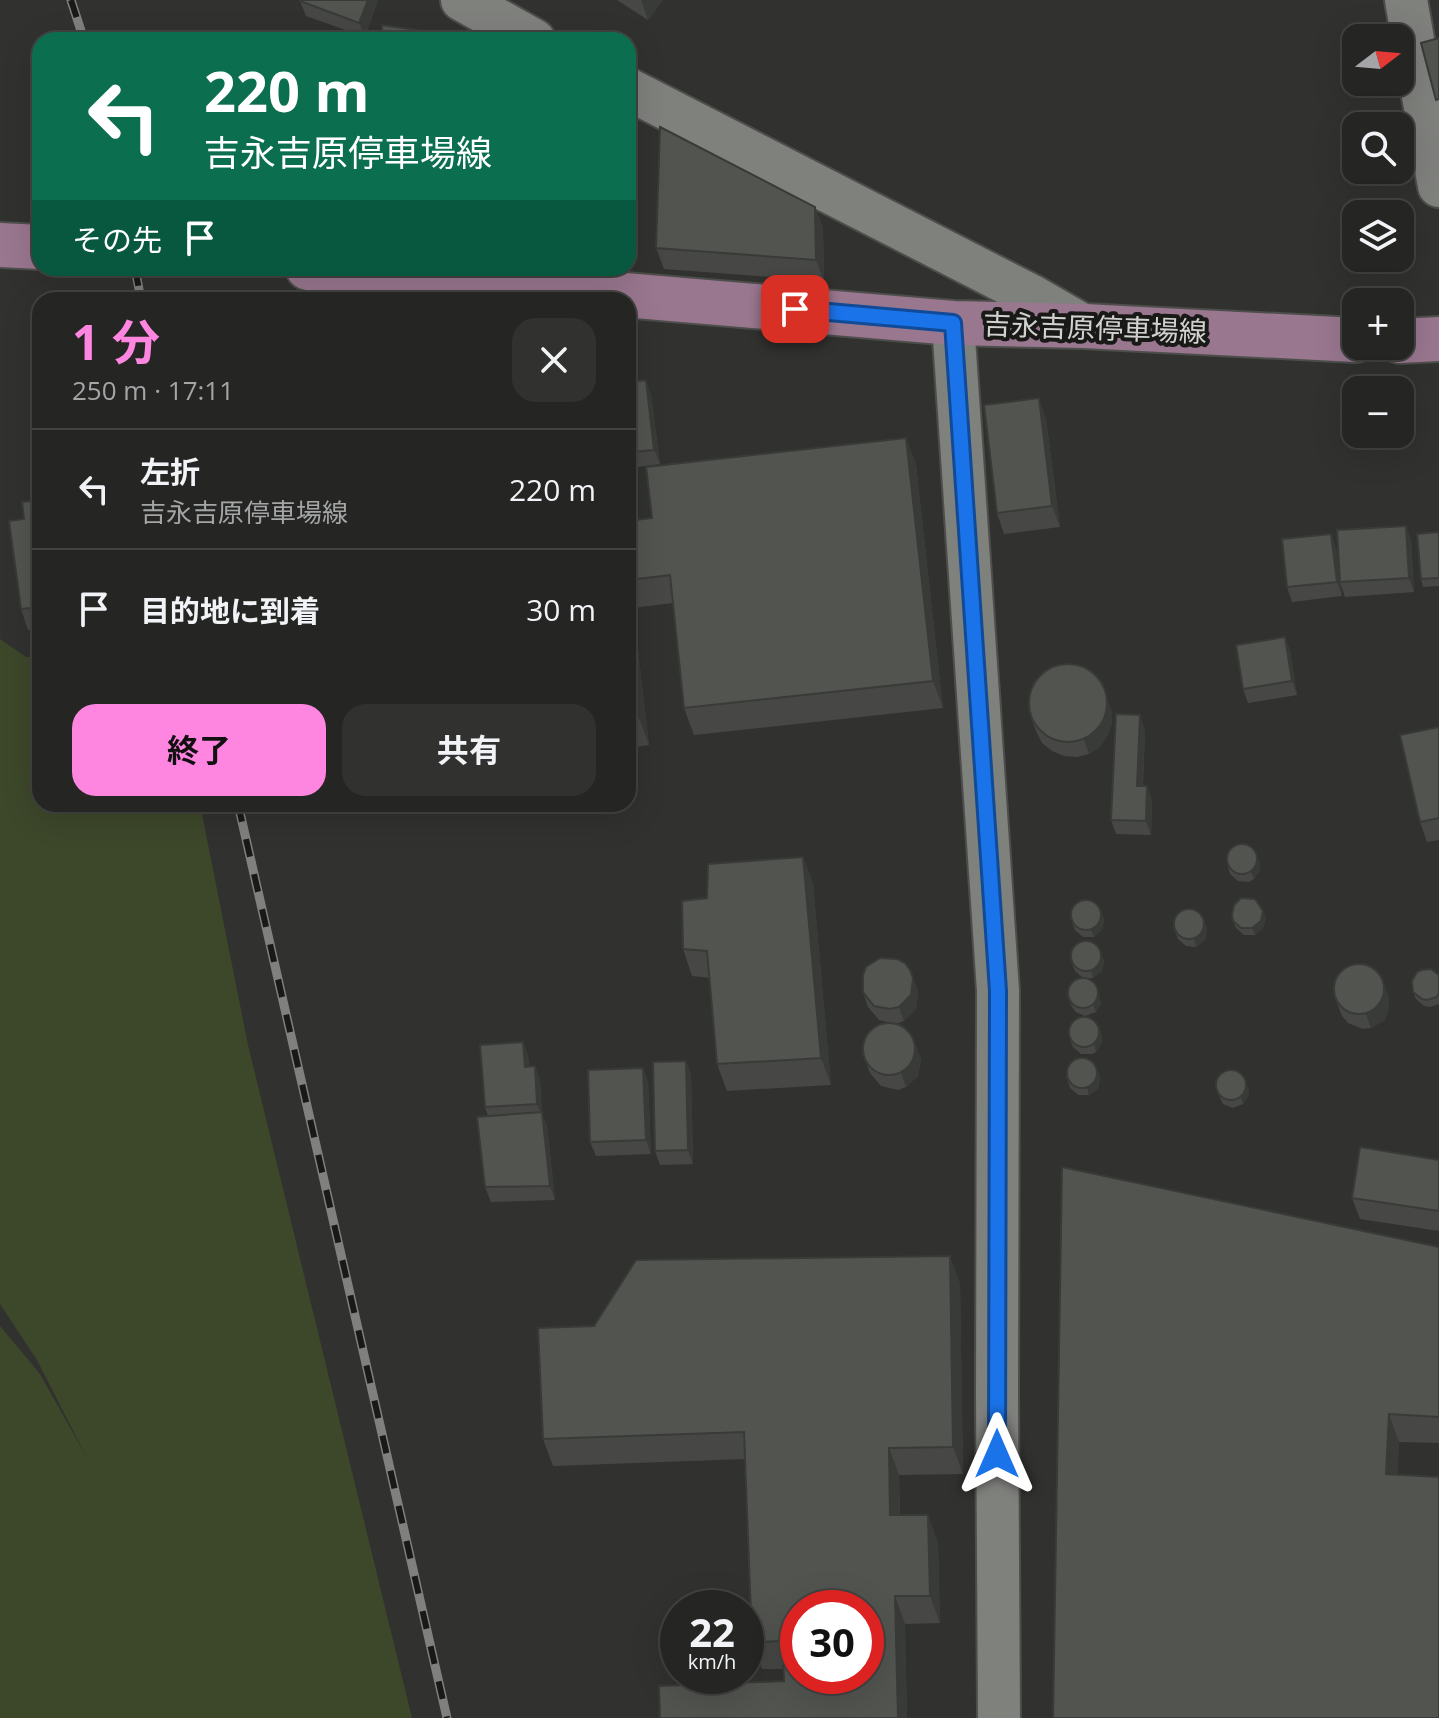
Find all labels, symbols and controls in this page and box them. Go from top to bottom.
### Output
north arrow [1342,24,1414,96]
map controls [1342,24,1414,448]
text: 220 m [204,52,370,128]
icon: left [72,64,176,168]
button: search [1342,112,1414,184]
text: 吉永吉原停車場線 [204,128,492,177]
button: layers [1342,200,1414,272]
icon: arrive [178,216,222,260]
text: その先 [72,219,162,260]
pin [761,275,829,343]
icon: arrive [773,287,817,331]
button: + [1342,288,1414,360]
street label: 吉永吉原停車場線 [982,304,1208,350]
text: 1 分 [72,309,160,374]
button: close [512,318,596,402]
text: 250 m · 17:11 [72,372,234,408]
button: − [1342,376,1414,448]
text: 左折 [140,451,200,492]
icon: left [72,467,116,511]
text: 220 m [509,469,596,510]
text: 吉永吉原停車場線 [140,494,348,530]
icon: arrive [72,587,116,631]
text: 30 m [526,589,596,630]
text: 目的地に到着 [140,590,320,631]
button: 終了 [72,704,326,796]
button: 共有 [342,704,596,796]
position arrow [955,1412,1039,1496]
speed limit sign: 30 [780,1590,884,1694]
text: 22 [689,1604,735,1659]
text: km/h [688,1648,736,1675]

